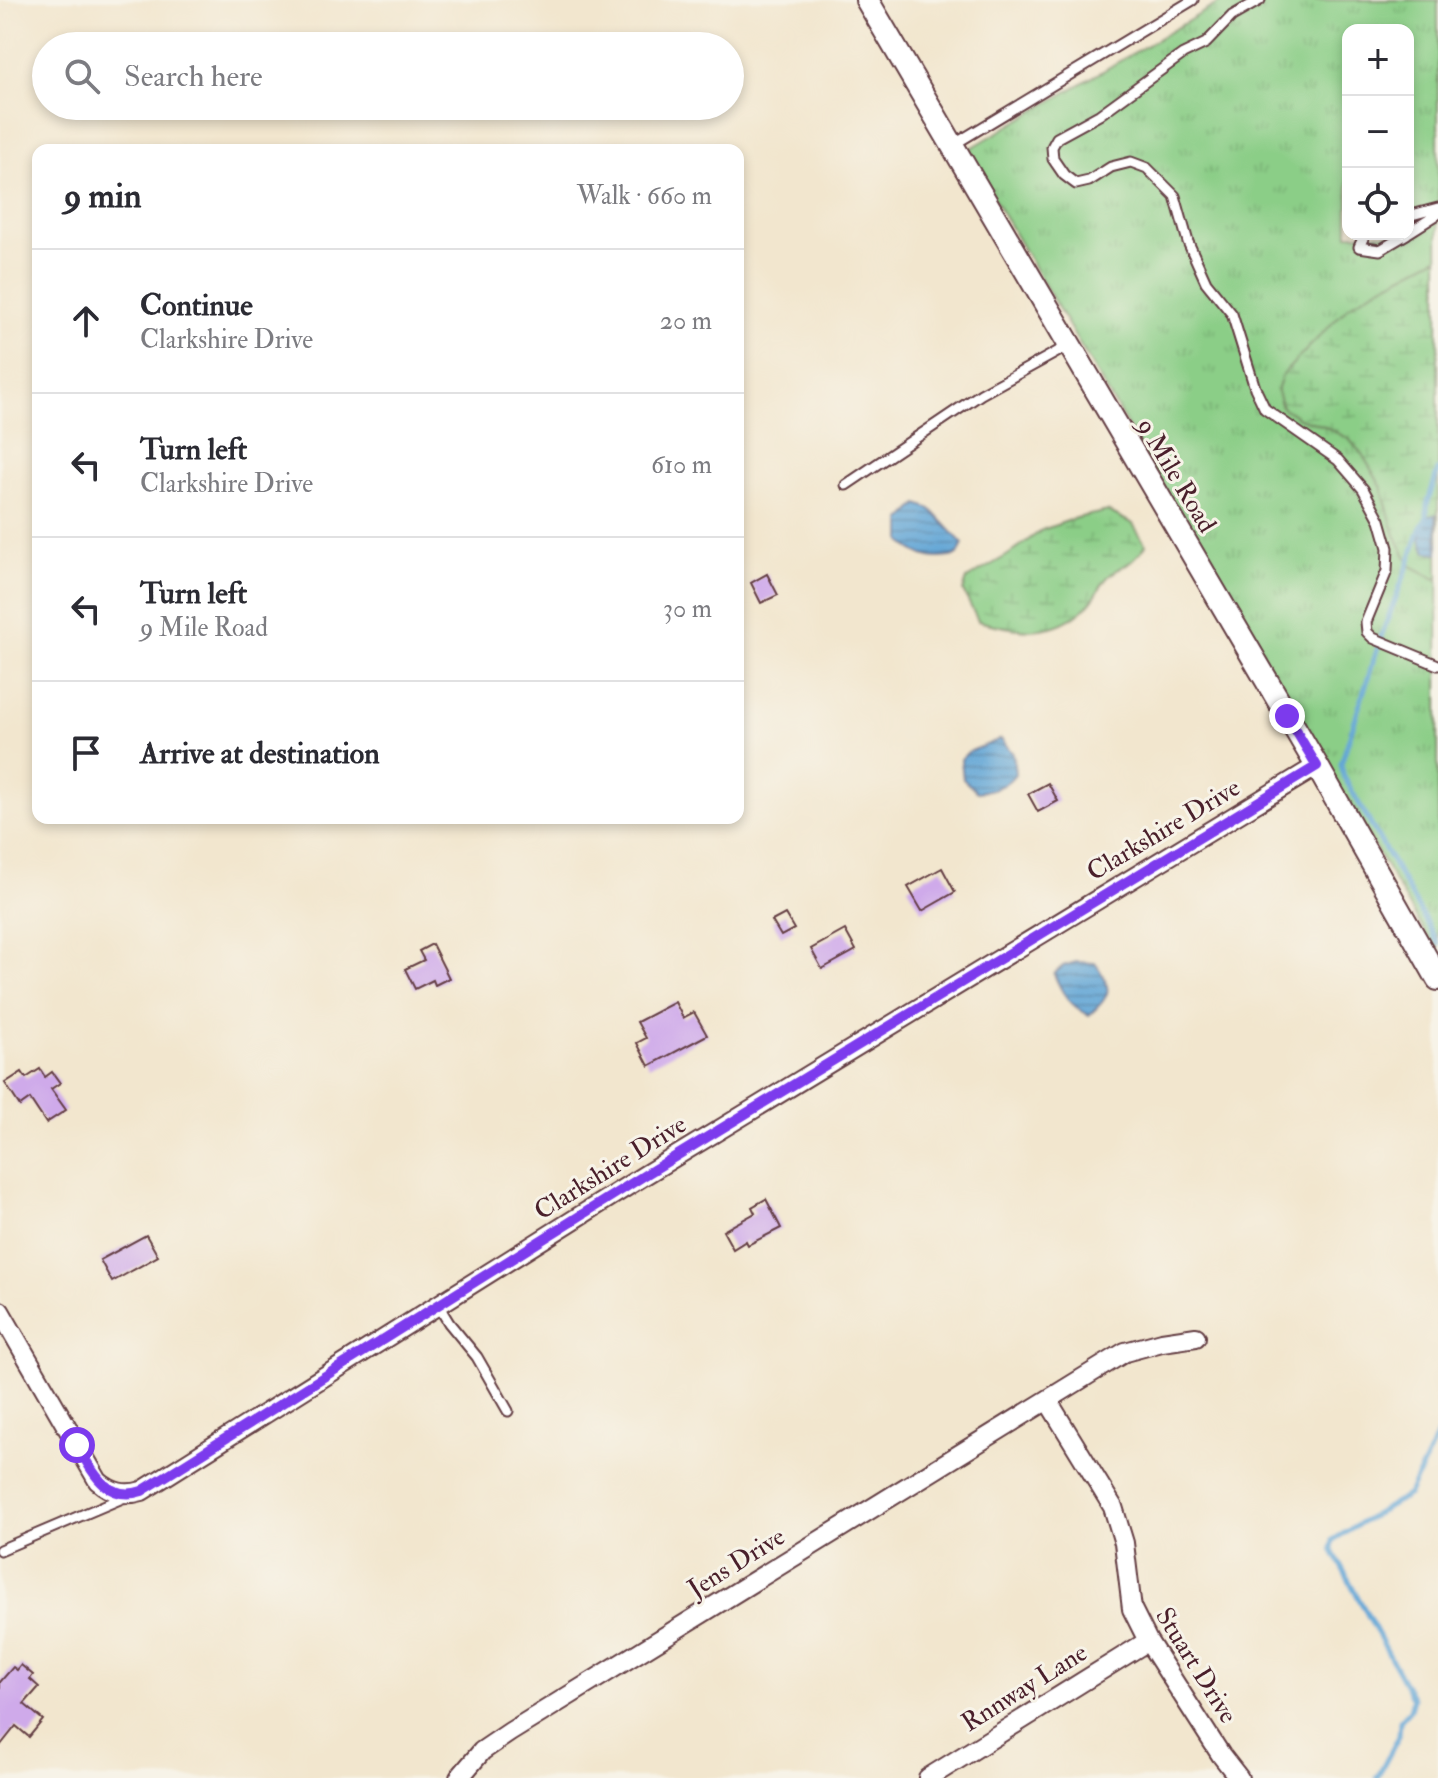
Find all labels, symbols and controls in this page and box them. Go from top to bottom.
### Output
map controls [1342,24,1414,240]
button: + [1342,24,1414,96]
search box [32,32,744,120]
icon: search [60,54,104,98]
text: Search here [124,58,263,95]
button: − [1342,96,1414,168]
button: locate [1342,168,1414,240]
text: 9 min [64,175,142,218]
text: Walk · 660 m [577,180,712,212]
text: Continue [140,287,253,324]
icon: ahead [64,299,108,343]
text: 20 m [660,305,712,337]
text: Clarkshire Drive [140,324,313,356]
street label: 9 Mile Road [1128,411,1223,539]
text: Turn left [140,431,247,468]
icon: left [64,443,108,487]
text: 610 m [651,449,712,481]
text: Clarkshire Drive [140,468,313,500]
text: Turn left [140,575,247,612]
icon: left [64,587,108,631]
text: 30 m [663,593,712,625]
text: 9 Mile Road [140,612,268,644]
route end [1269,698,1305,734]
icon: arrive [64,731,108,775]
text: Arrive at destination [140,735,380,772]
street label: Clarkshire Drive [1081,772,1246,888]
street label: Clarkshire Drive [529,1108,693,1227]
route start [59,1427,95,1463]
street label: Jens Drive [681,1521,791,1606]
street label: Stuart Drive [1148,1602,1244,1729]
street label: Rnnway Lane [956,1637,1093,1739]

